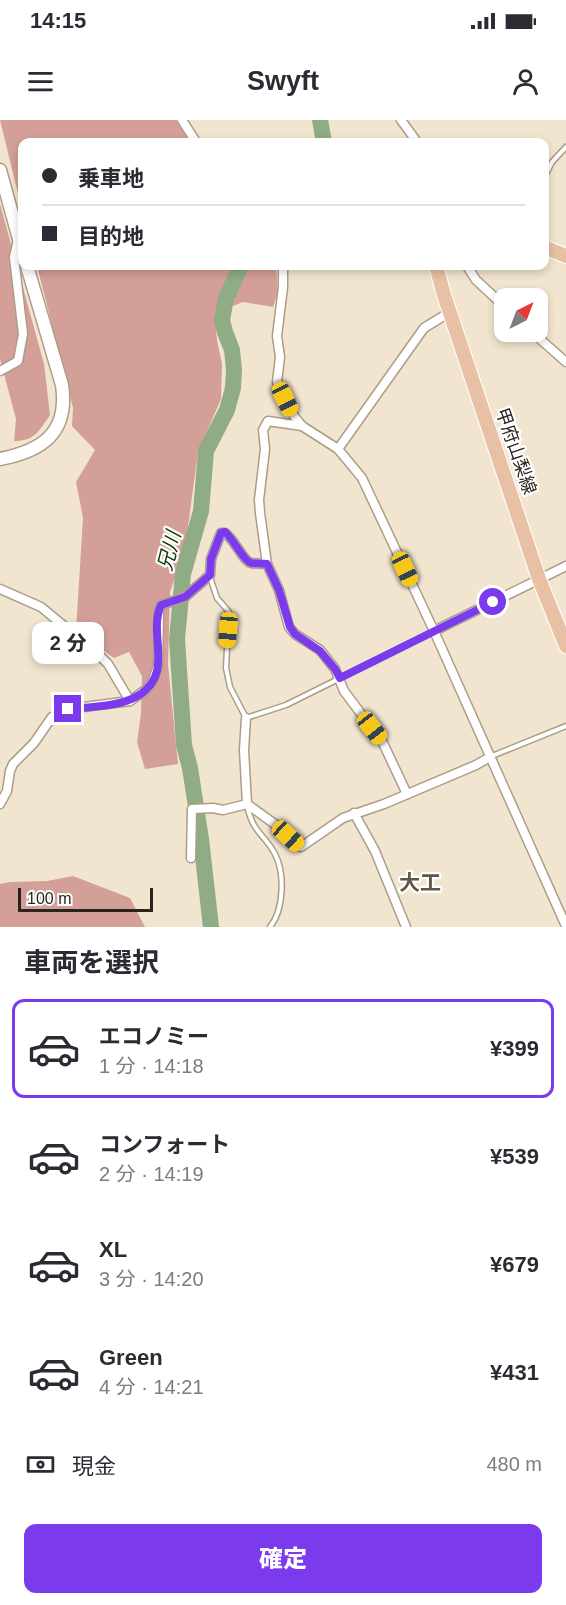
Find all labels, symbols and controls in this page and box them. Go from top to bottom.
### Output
text: 14:15 [30,8,86,33]
icon: menu [24,65,57,98]
icon: person [509,65,542,98]
text: Swyft [247,66,319,96]
text: 乗車地 [78,166,144,191]
text: 目的地 [78,224,144,249]
north arrow [494,288,548,342]
map controls [494,288,548,342]
car [269,379,301,419]
street label: 甲府山梨線 [492,405,540,497]
water label: 兄川 [153,527,185,573]
car [389,549,421,589]
route start [479,588,506,615]
car [217,611,239,649]
callout: 2 分 [32,622,104,664]
text: 2 分 [50,632,86,654]
route end [54,695,81,722]
car [354,708,390,748]
car [269,817,307,855]
district label: 大工 [399,871,441,894]
scale bar [18,885,153,912]
text: 100 m [27,890,71,907]
text: 車両を選択 [24,948,159,978]
icon: car [27,1022,81,1076]
text: エコノミー [99,1024,209,1049]
text: ¥399 [490,1036,539,1061]
text: 1 分 · 14:18 [99,1055,204,1077]
icon: car [27,1130,81,1184]
text: コンフォート [99,1132,230,1157]
text: ¥539 [490,1144,539,1169]
text: 2 分 · 14:19 [99,1163,204,1185]
text: XL [99,1237,127,1262]
icon: car [27,1238,81,1292]
text: ¥679 [490,1252,539,1277]
text: 3 分 · 14:20 [99,1268,204,1290]
text: Green [99,1345,163,1370]
icon: car [27,1346,81,1400]
text: ¥431 [490,1360,539,1385]
text: 4 分 · 14:21 [99,1376,204,1398]
icon: cash [24,1448,57,1481]
text: 480 m [486,1453,542,1475]
text: 現金 [72,1454,116,1479]
button: 確定 [24,1524,542,1593]

